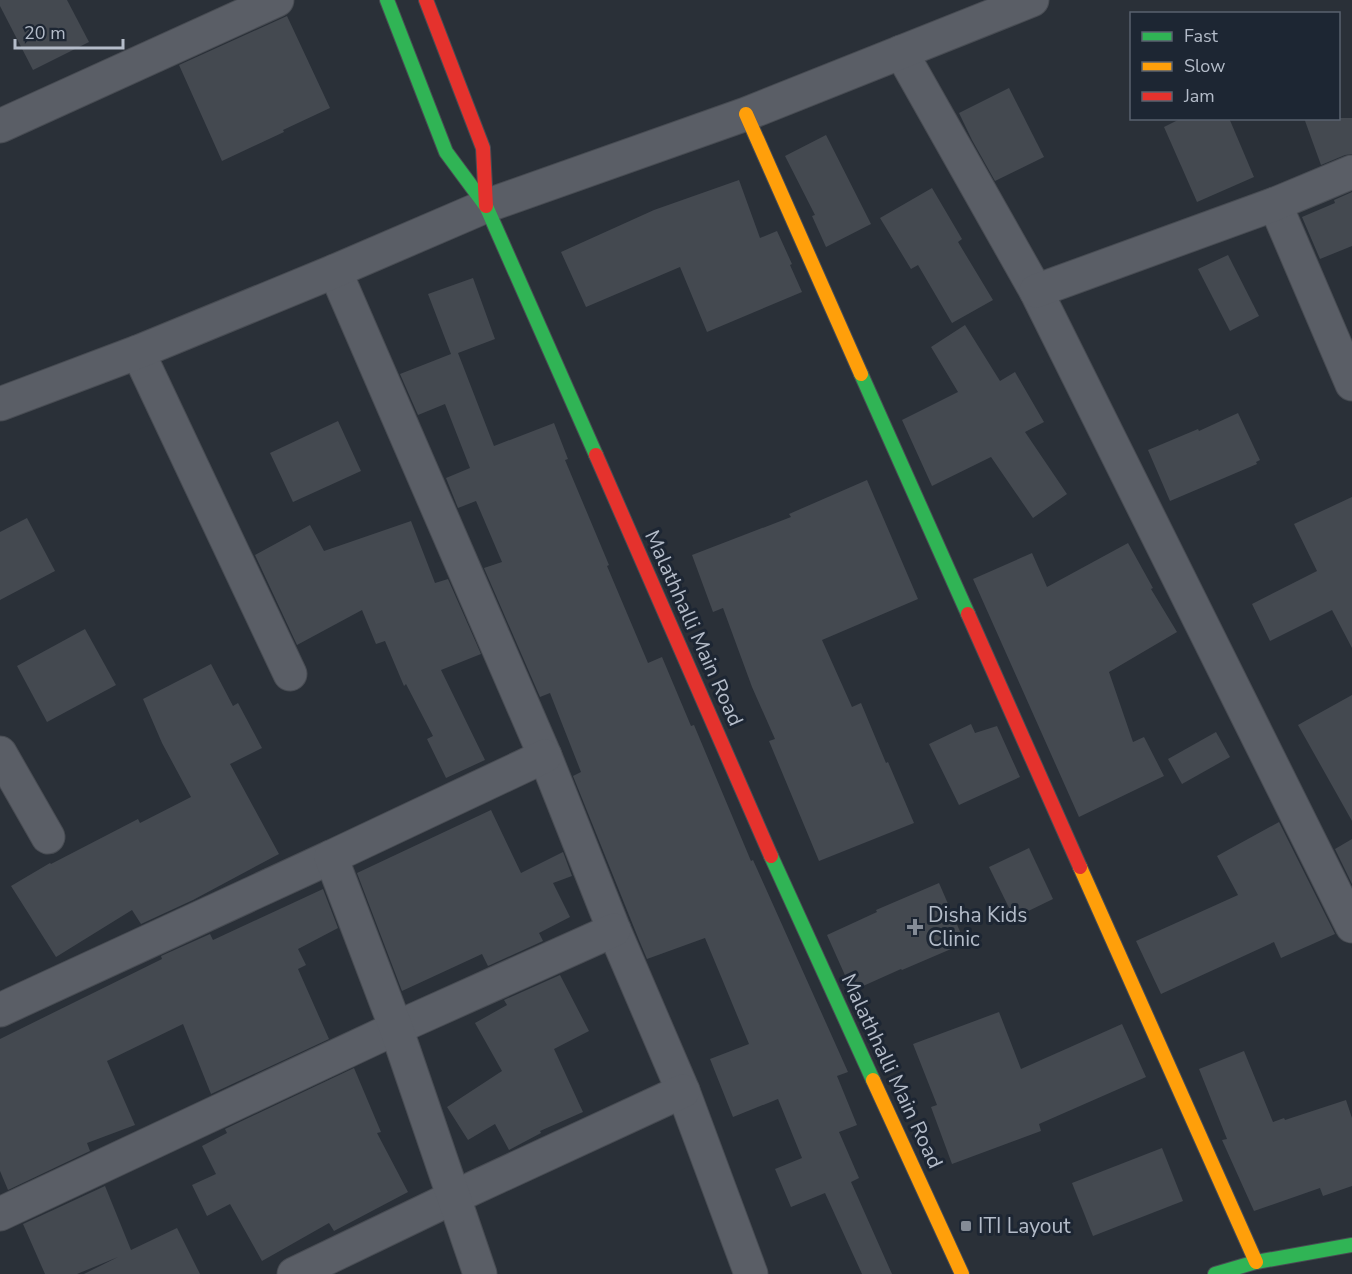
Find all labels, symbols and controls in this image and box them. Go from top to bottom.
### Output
scale bar [15,12,123,50]
legend [1130,12,1340,120]
text: 20 m [24,21,66,45]
text: Fast [1184,24,1219,48]
text: Slow [1184,54,1225,78]
text: Jam [1183,84,1215,108]
street label: Malathhalli Main Road [638,526,750,730]
place label: Disha Kids Clinic [928,901,1027,953]
marker: Disha Kids Clinic [906,918,924,936]
street label: Malathhalli Main Road [835,969,949,1173]
place label: ITI Layout [978,1212,1071,1240]
marker: ITI Layout [959,1219,973,1233]

